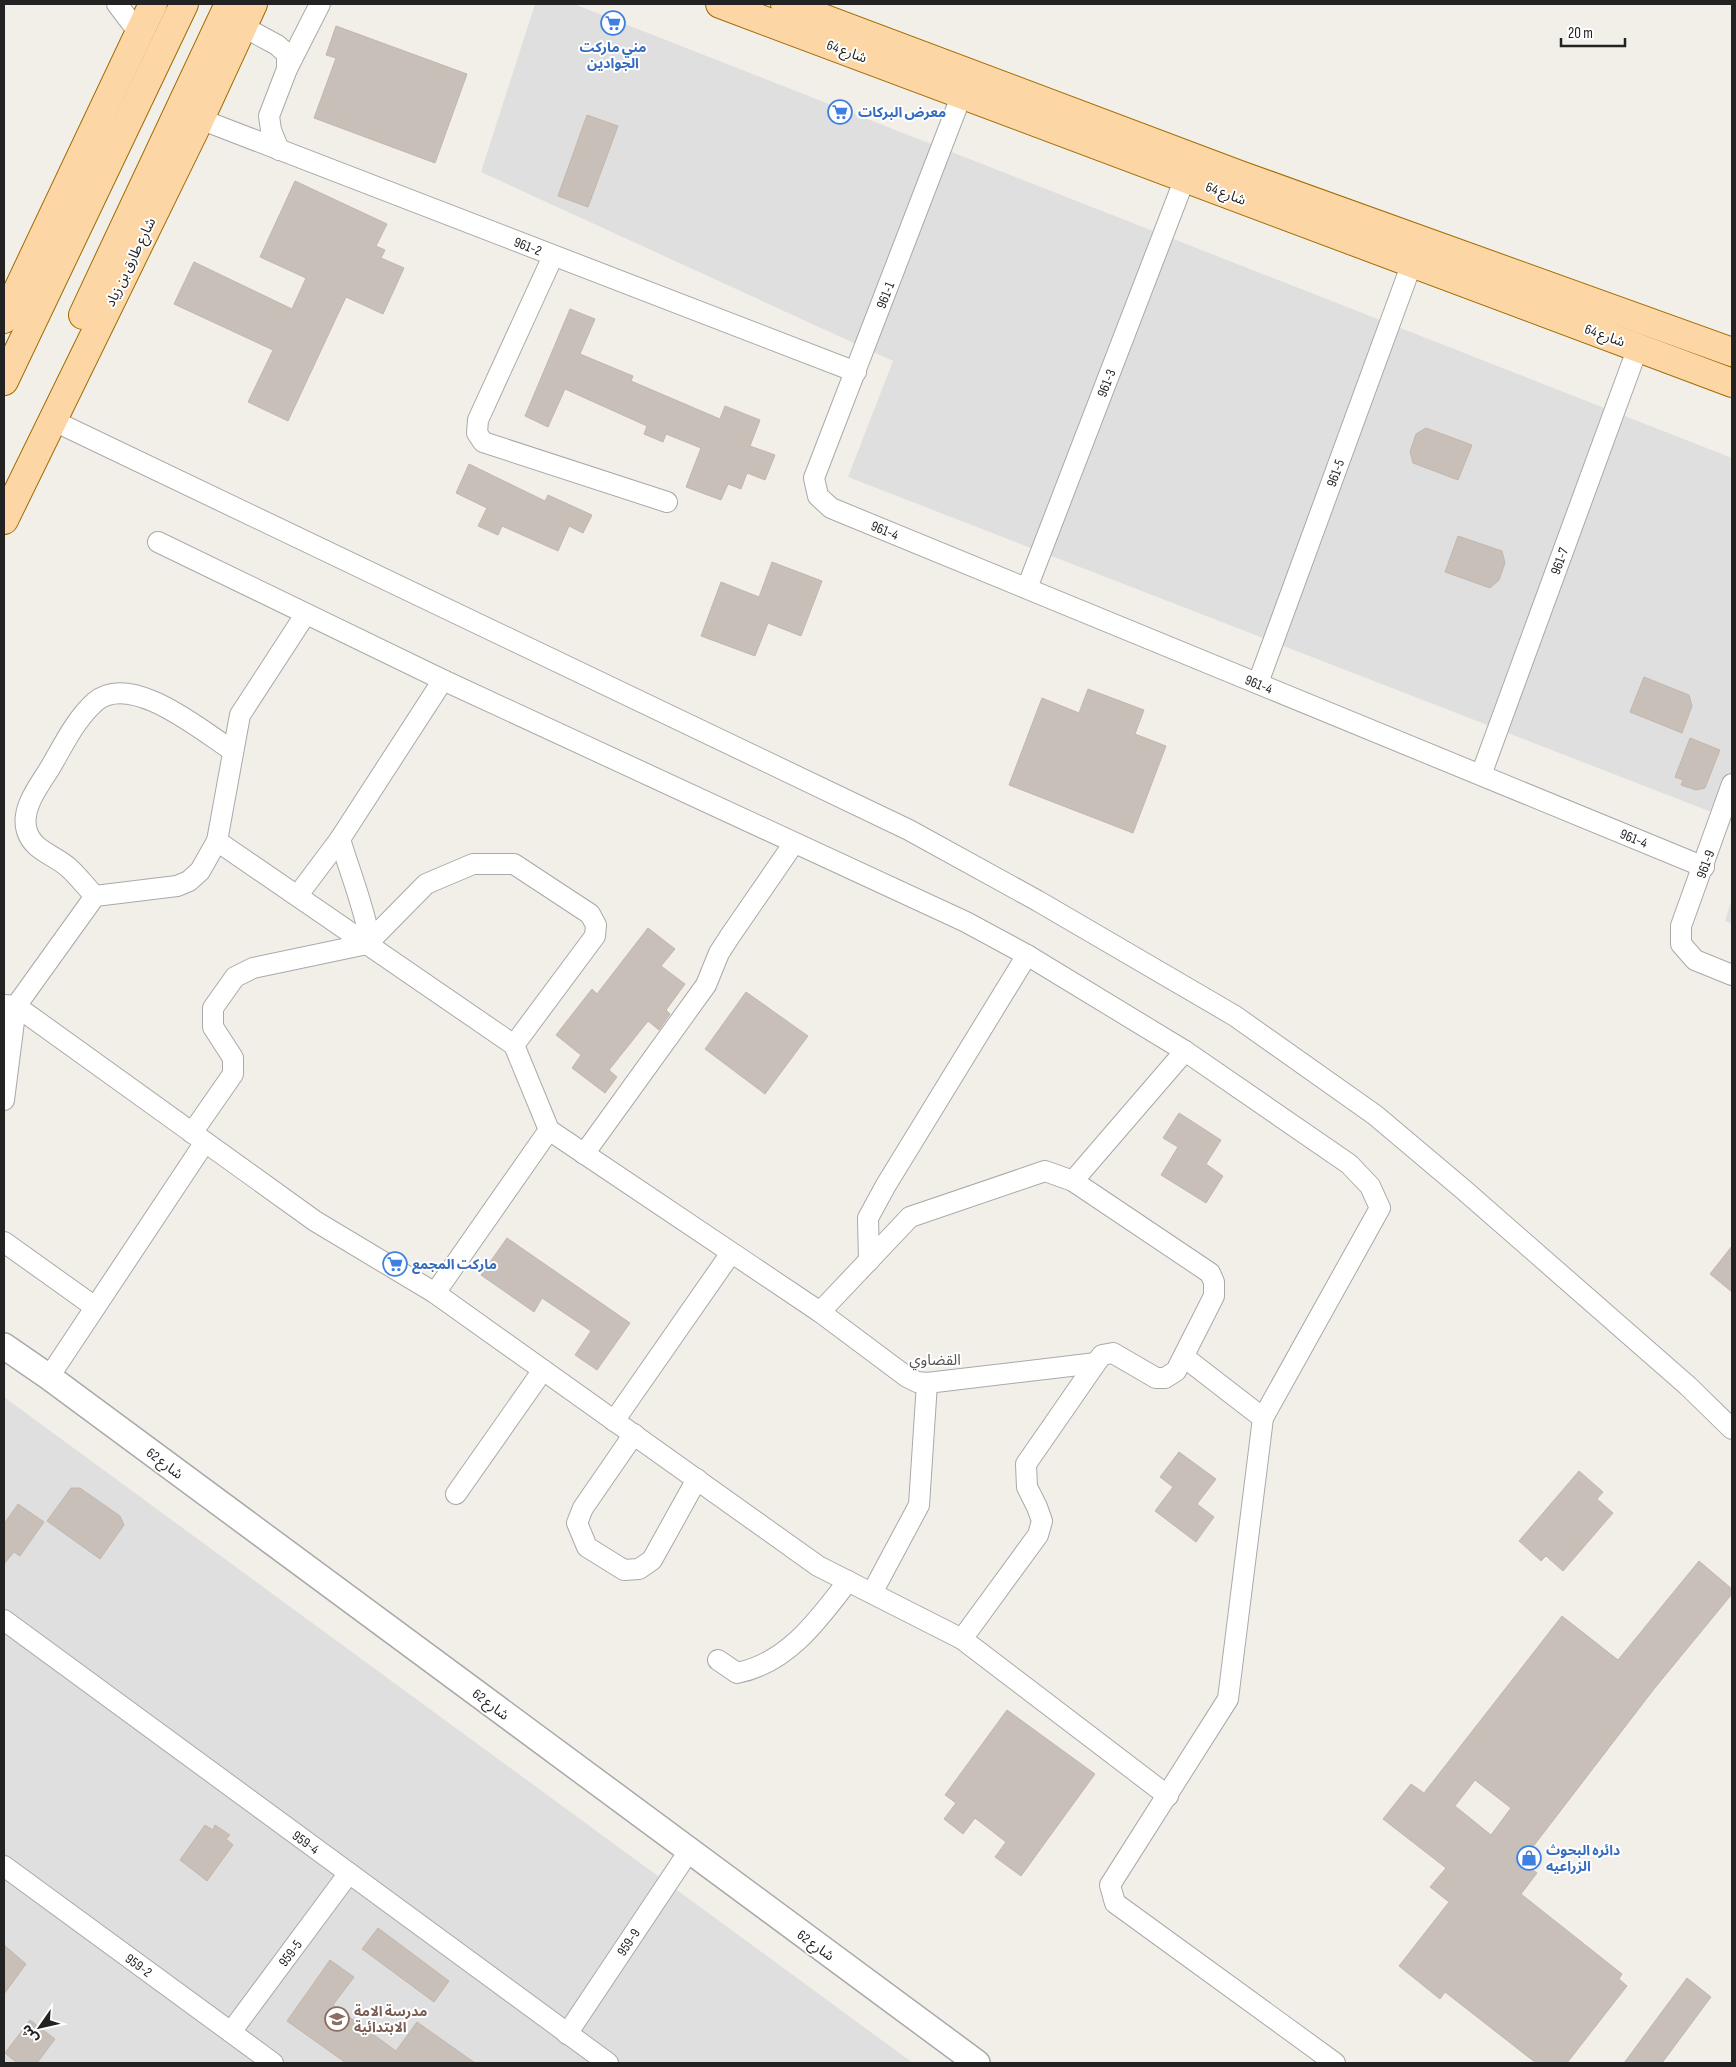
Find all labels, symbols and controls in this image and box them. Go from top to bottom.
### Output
supermarket icon: مني ماركت الجوادين [600,10,626,36]
scale bar [1561,15,1625,47]
text: 20 m [1568,24,1593,43]
street label: شارع 64 [824,36,869,68]
place label: مني ماركت الجوادين [579,39,647,72]
supermarket icon: معرض البركات [827,99,853,125]
place label: معرض البركات [858,104,946,121]
street label: شارع 64 [1203,178,1248,211]
street label: شارع طارق بن زياد [102,215,161,310]
street label: 961-2 [512,233,544,260]
street label: 961-1 [873,279,898,311]
street label: شارع 64 [1582,320,1627,352]
street label: 961-3 [1093,367,1120,399]
street label: 961-5 [1323,457,1348,489]
street label: 961-4 [869,517,901,544]
street label: 961-7 [1547,545,1572,577]
street label: 961-4 [1243,671,1275,698]
street label: 961-4 [1618,825,1650,852]
street label: 961-9 [1693,848,1718,881]
supermarket icon: ماركت المجمع [382,1251,408,1277]
place label: ماركت المجمع [412,1256,497,1274]
district label: القضاوي [909,1351,961,1371]
street label: شارع 62 [142,1444,186,1484]
street label: شارع 62 [468,1685,512,1725]
street label: 959-4 [289,1827,323,1858]
place label: دائره البحوث الزراعيه [1546,1842,1620,1875]
shop icon: دائره البحوث الزراعيه [1516,1845,1542,1871]
street label: 959-9 [613,1925,644,1959]
street label: شارع 62 [793,1926,838,1966]
street label: 959-5 [275,1936,306,1970]
street label: 959-2 [122,1950,156,1981]
north arrow [15,2002,65,2052]
place label: مدرسة الامة الابتدائية [354,2003,427,2036]
school or university icon: مدرسة الامة الابتدائية [324,2006,350,2032]
text: ش [17,2021,42,2047]

